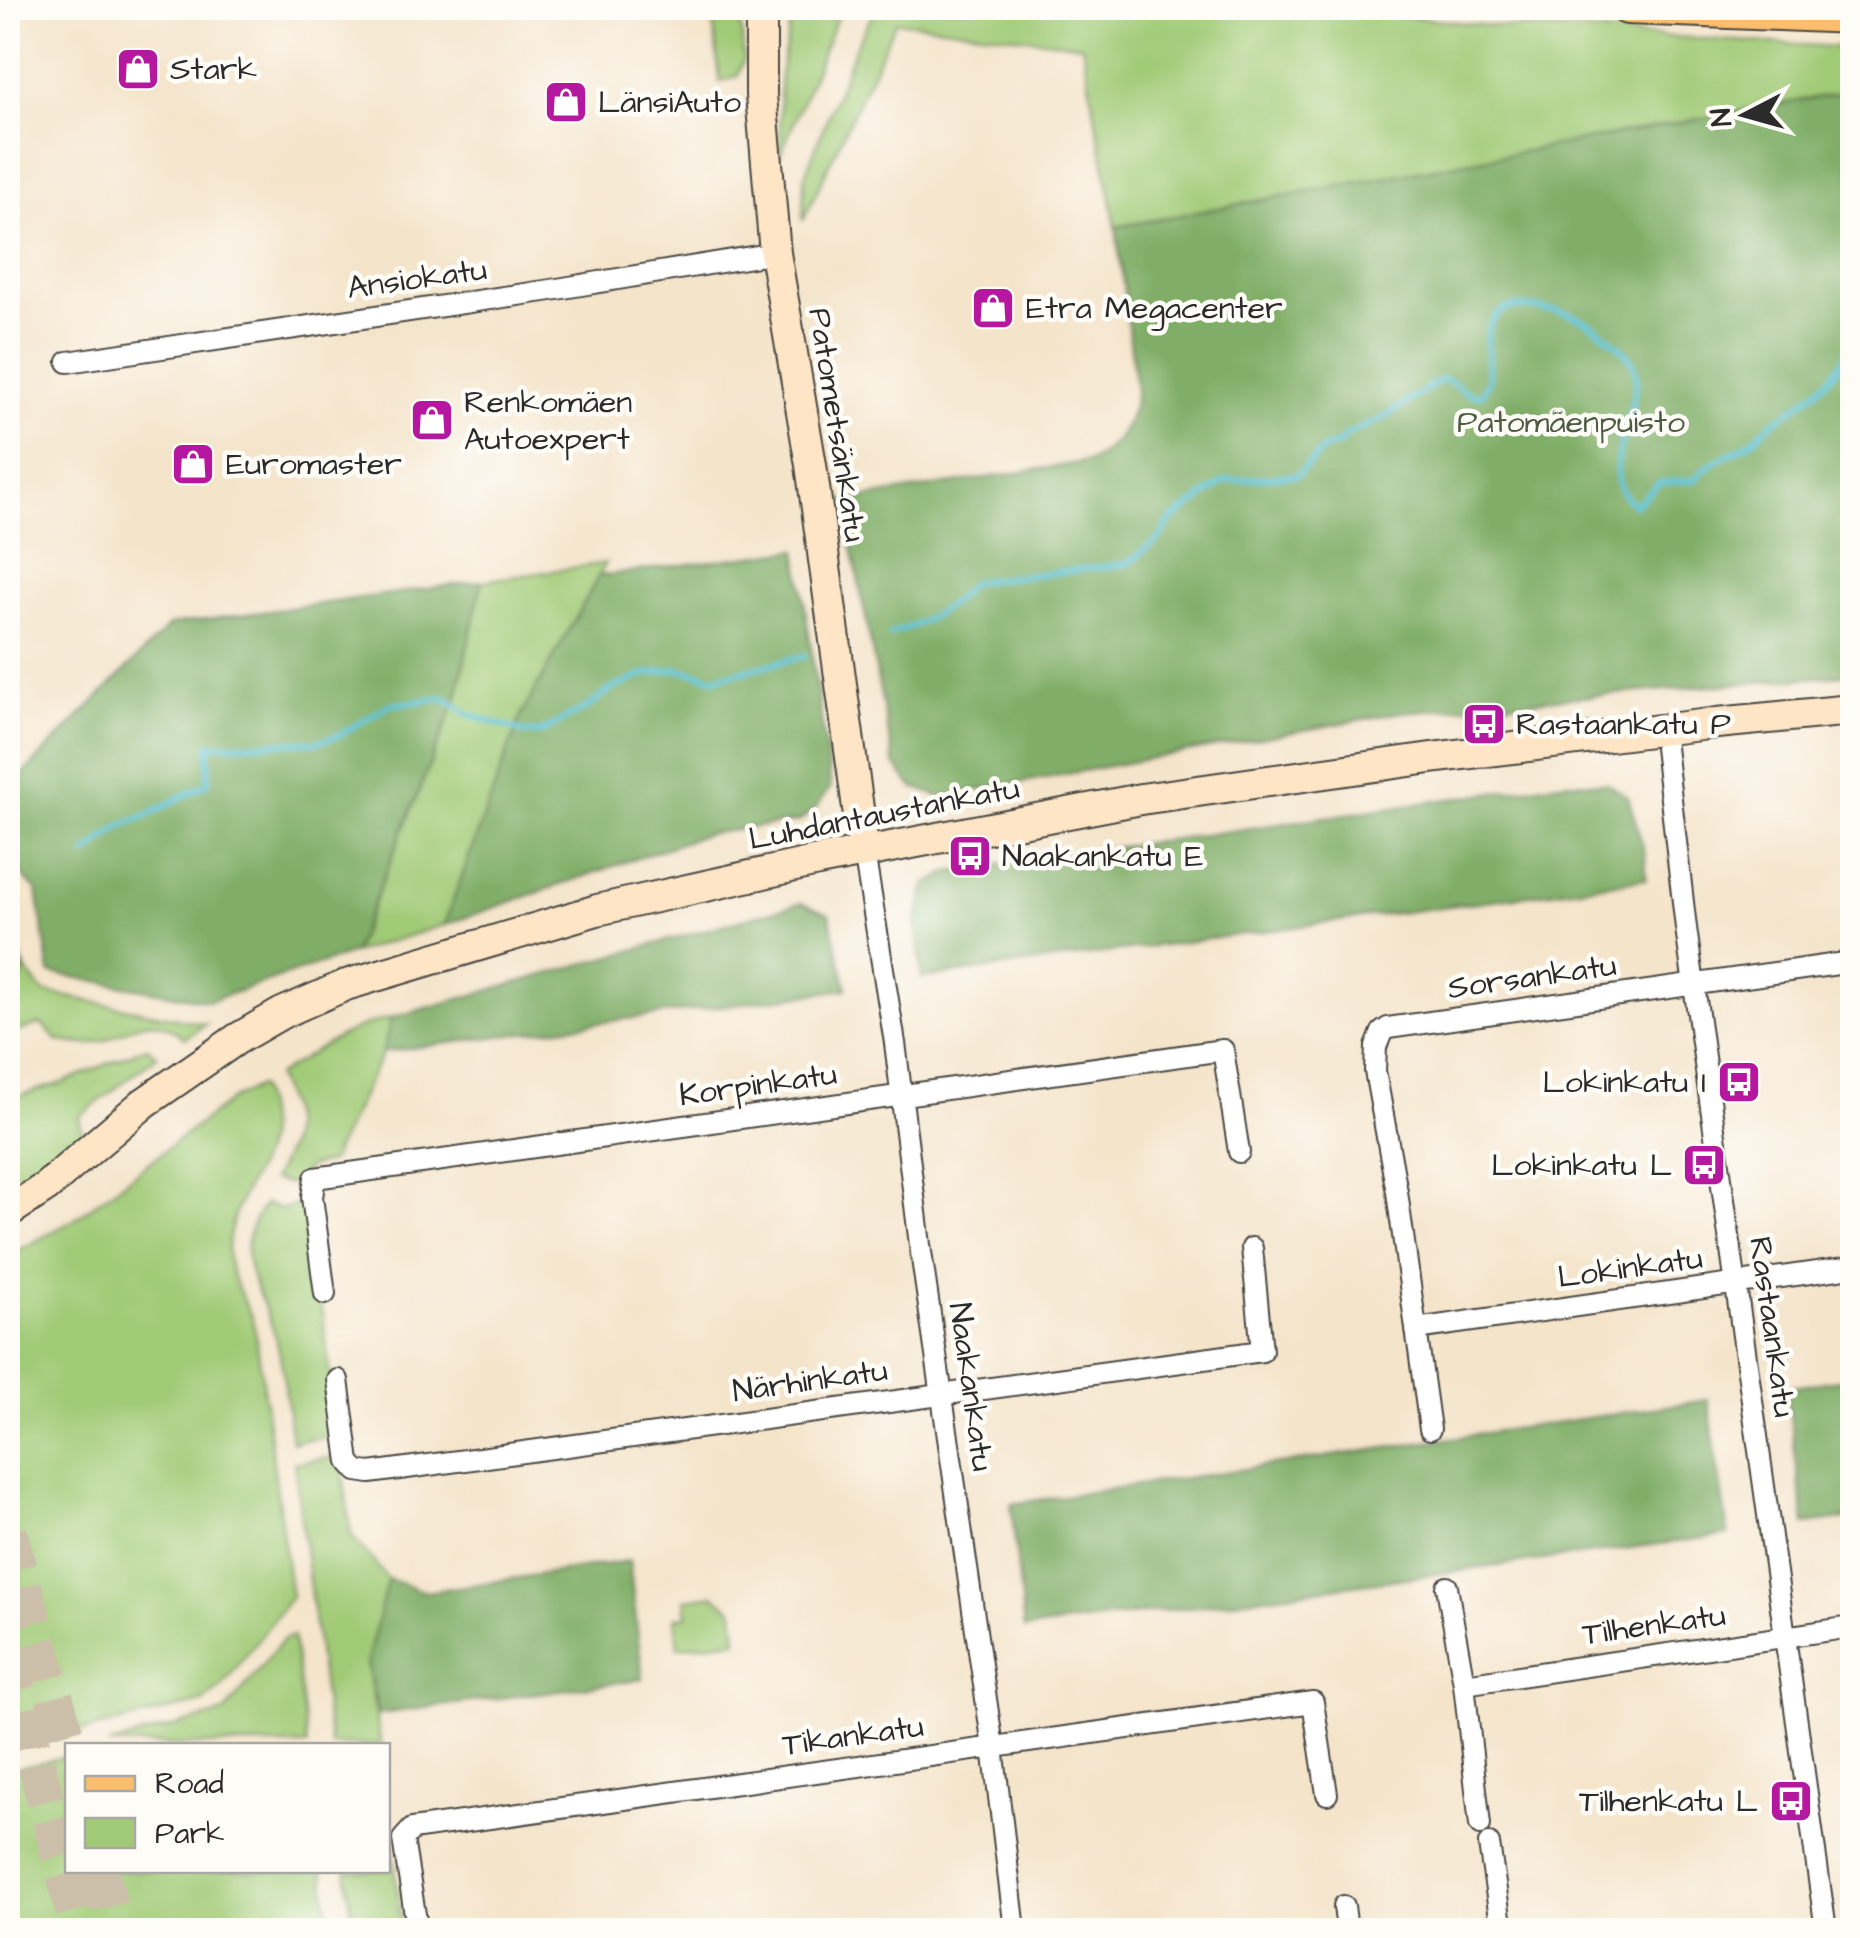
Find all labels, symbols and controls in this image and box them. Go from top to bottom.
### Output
shop icon: Stark [115,46,161,92]
place label: Stark [170,47,257,92]
north arrow [1695,65,1795,165]
shop icon: LänsiAuto [543,79,589,125]
place label: LänsiAuto [598,80,741,125]
text: N [1701,106,1742,128]
street label: Ansiokatu [344,247,490,311]
shop icon: Etra Megacenter [970,285,1016,331]
place label: Etra Megacenter [1026,286,1283,331]
street label: Patometsänkatu [796,305,878,545]
place label: Renkomäen Autoexpert [464,380,632,462]
shop icon: Renkomäen Autoexpert [409,397,455,443]
park label: Patomäenpuisto [1457,400,1685,445]
shop icon: Euromaster [170,441,216,487]
place label: Euromaster [226,442,402,487]
bus stop icon: Rastaankatu P [1461,701,1507,747]
place label: Rastaankatu P [1516,702,1731,747]
street label: Luhdantaustankatu [745,766,1023,862]
bus stop icon: Naakankatu E [947,833,993,879]
place label: Naakankatu E [1002,834,1204,879]
street label: Sorsankatu [1445,943,1619,1011]
street label: Korpinkatu [676,1052,840,1118]
bus stop icon: Lokinkatu I [1716,1059,1762,1105]
place label: Lokinkatu I [1543,1060,1706,1105]
bus stop icon: Lokinkatu L [1681,1142,1727,1188]
place label: Lokinkatu L [1491,1143,1672,1188]
street label: Rastaankatu [1737,1234,1807,1420]
street label: Lokinkatu [1555,1236,1705,1300]
street label: Naakankatu [937,1300,1005,1474]
street label: Närhinkatu [730,1348,890,1414]
street label: Tilhenkatu [1580,1593,1728,1657]
street label: Tikankatu [780,1704,926,1768]
legend [65,1743,390,1873]
text: Road [155,1763,224,1805]
bus stop icon: Tilhenkatu L [1768,1778,1814,1824]
place label: Tilhenkatu L [1579,1779,1758,1824]
text: Park [155,1813,224,1855]

